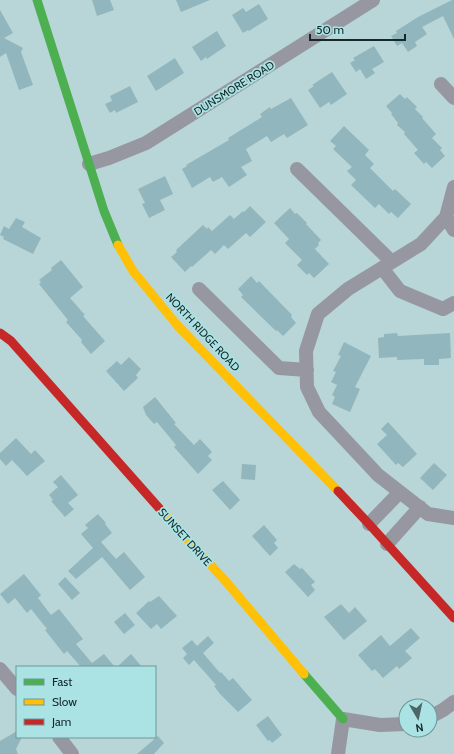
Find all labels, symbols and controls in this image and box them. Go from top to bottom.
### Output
scale bar [310,16,405,42]
text: 50 m [316,22,344,37]
street label: DUNSMORE ROAD [191,58,277,118]
street label: NORTH RIDGE ROAD [163,290,243,374]
street label: SUNSET DRIVE [155,505,215,569]
legend [16,666,156,738]
text: Fast [52,674,72,689]
text: Slow [52,694,77,709]
north arrow [398,698,438,738]
text: Jam [51,714,71,729]
text: N [415,720,425,735]

